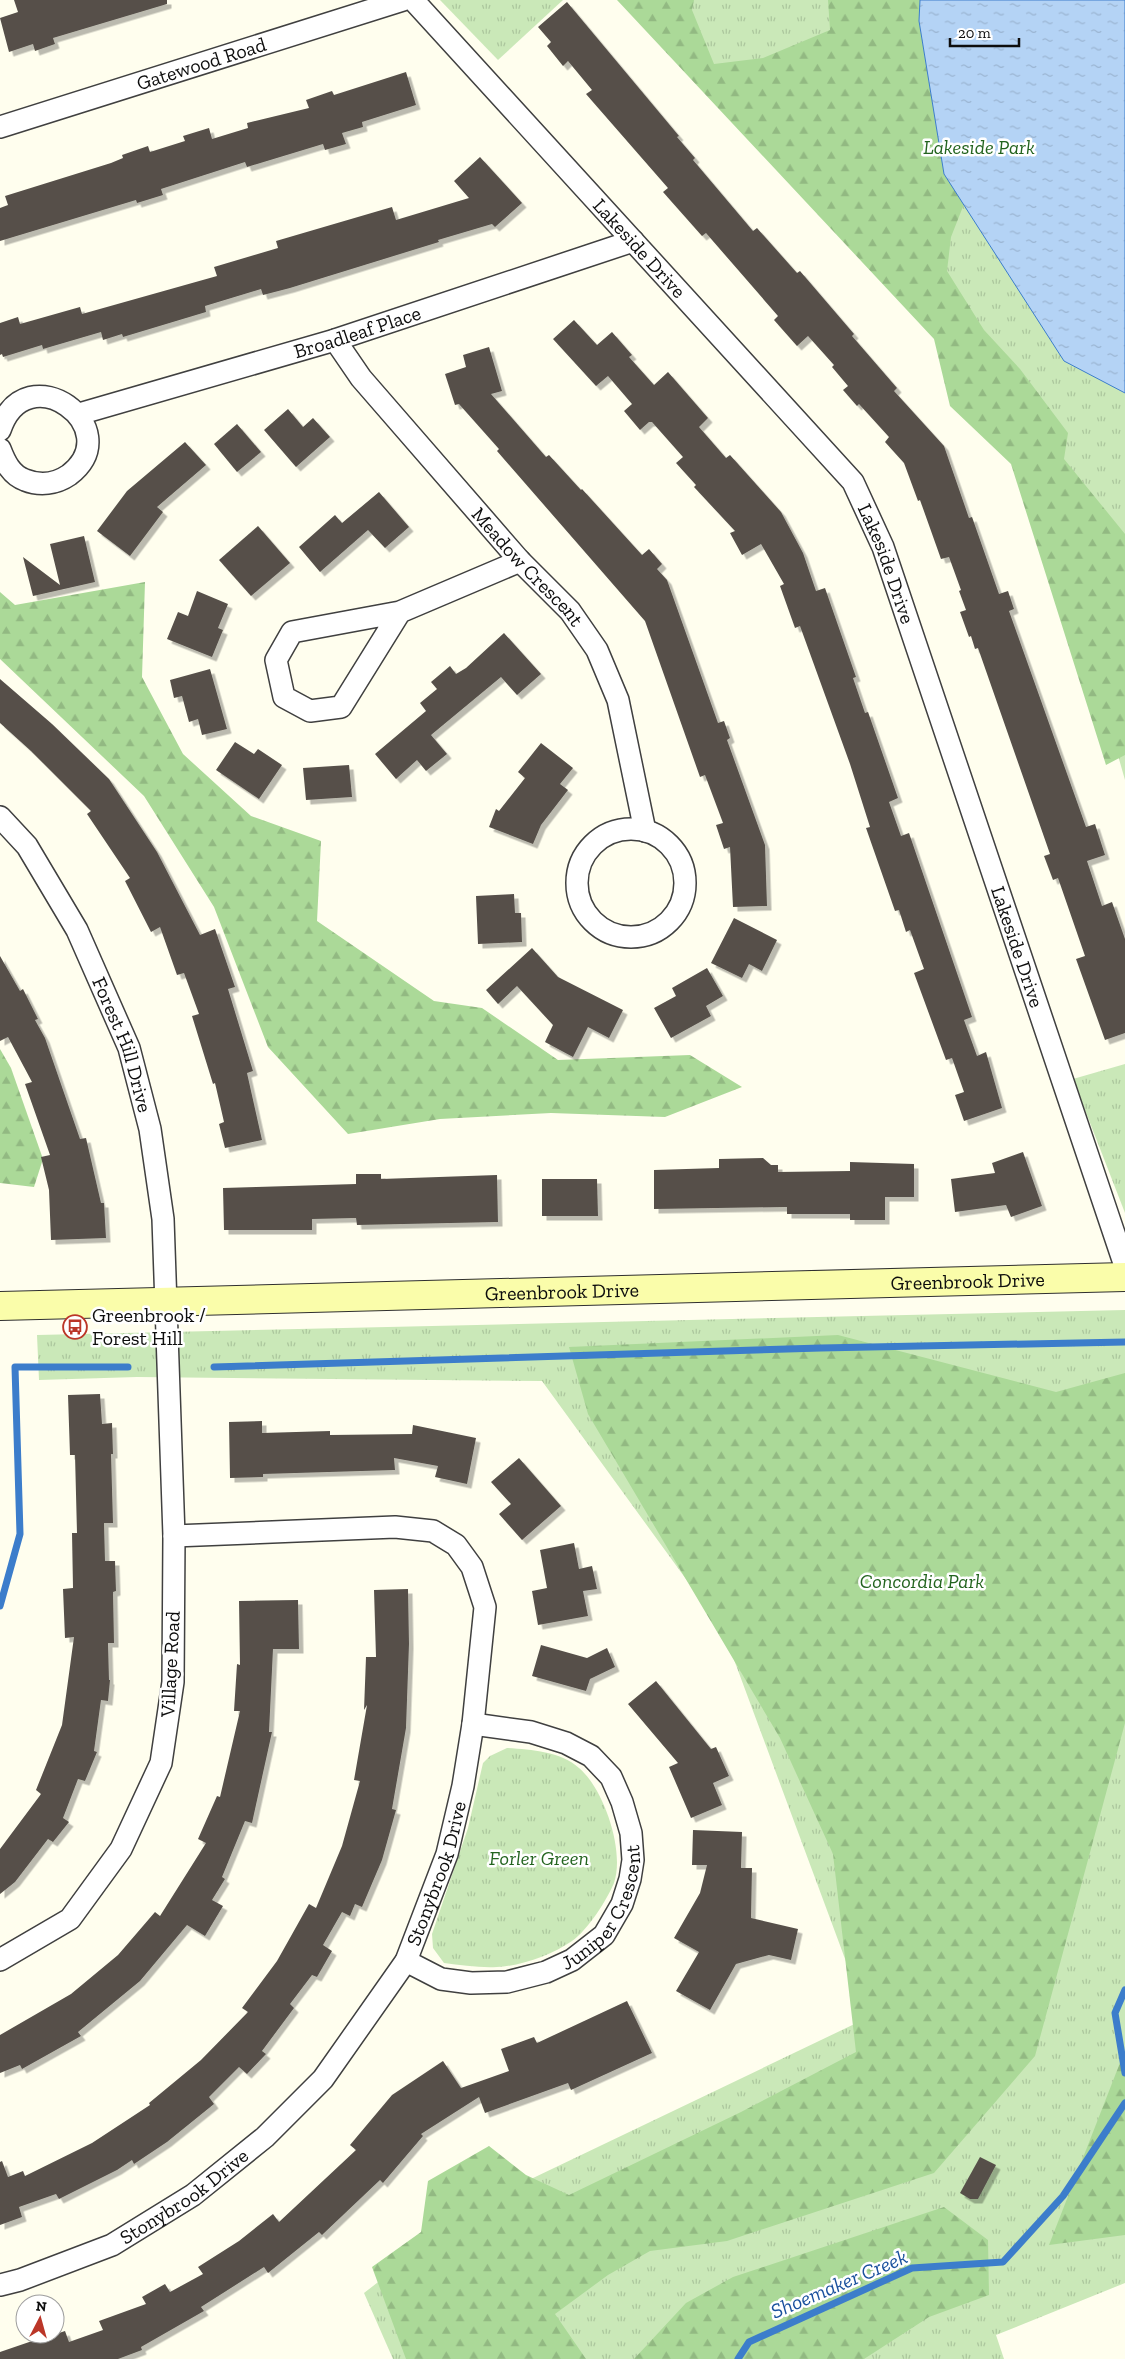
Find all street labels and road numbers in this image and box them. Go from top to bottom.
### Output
street label: Gatewood Road [134,32,269,95]
street label: Lakeside Drive [588,193,691,303]
street label: Broadleaf Place [291,300,424,363]
street label: Lakeside Drive [853,500,920,627]
street label: Meadow Crescent [467,502,589,631]
street label: Lakeside Drive [986,883,1049,1011]
street label: Forest Hill Drive [87,973,157,1115]
street label: Greenbrook Drive [890,1267,1045,1295]
street label: Greenbrook Drive [484,1278,639,1306]
street label: Village Road [155,1610,185,1719]
street label: Stonybrook Drive [401,1799,471,1949]
street label: Juniper Crescent [558,1843,645,1975]
street label: Stonybrook Drive [115,2143,253,2249]

